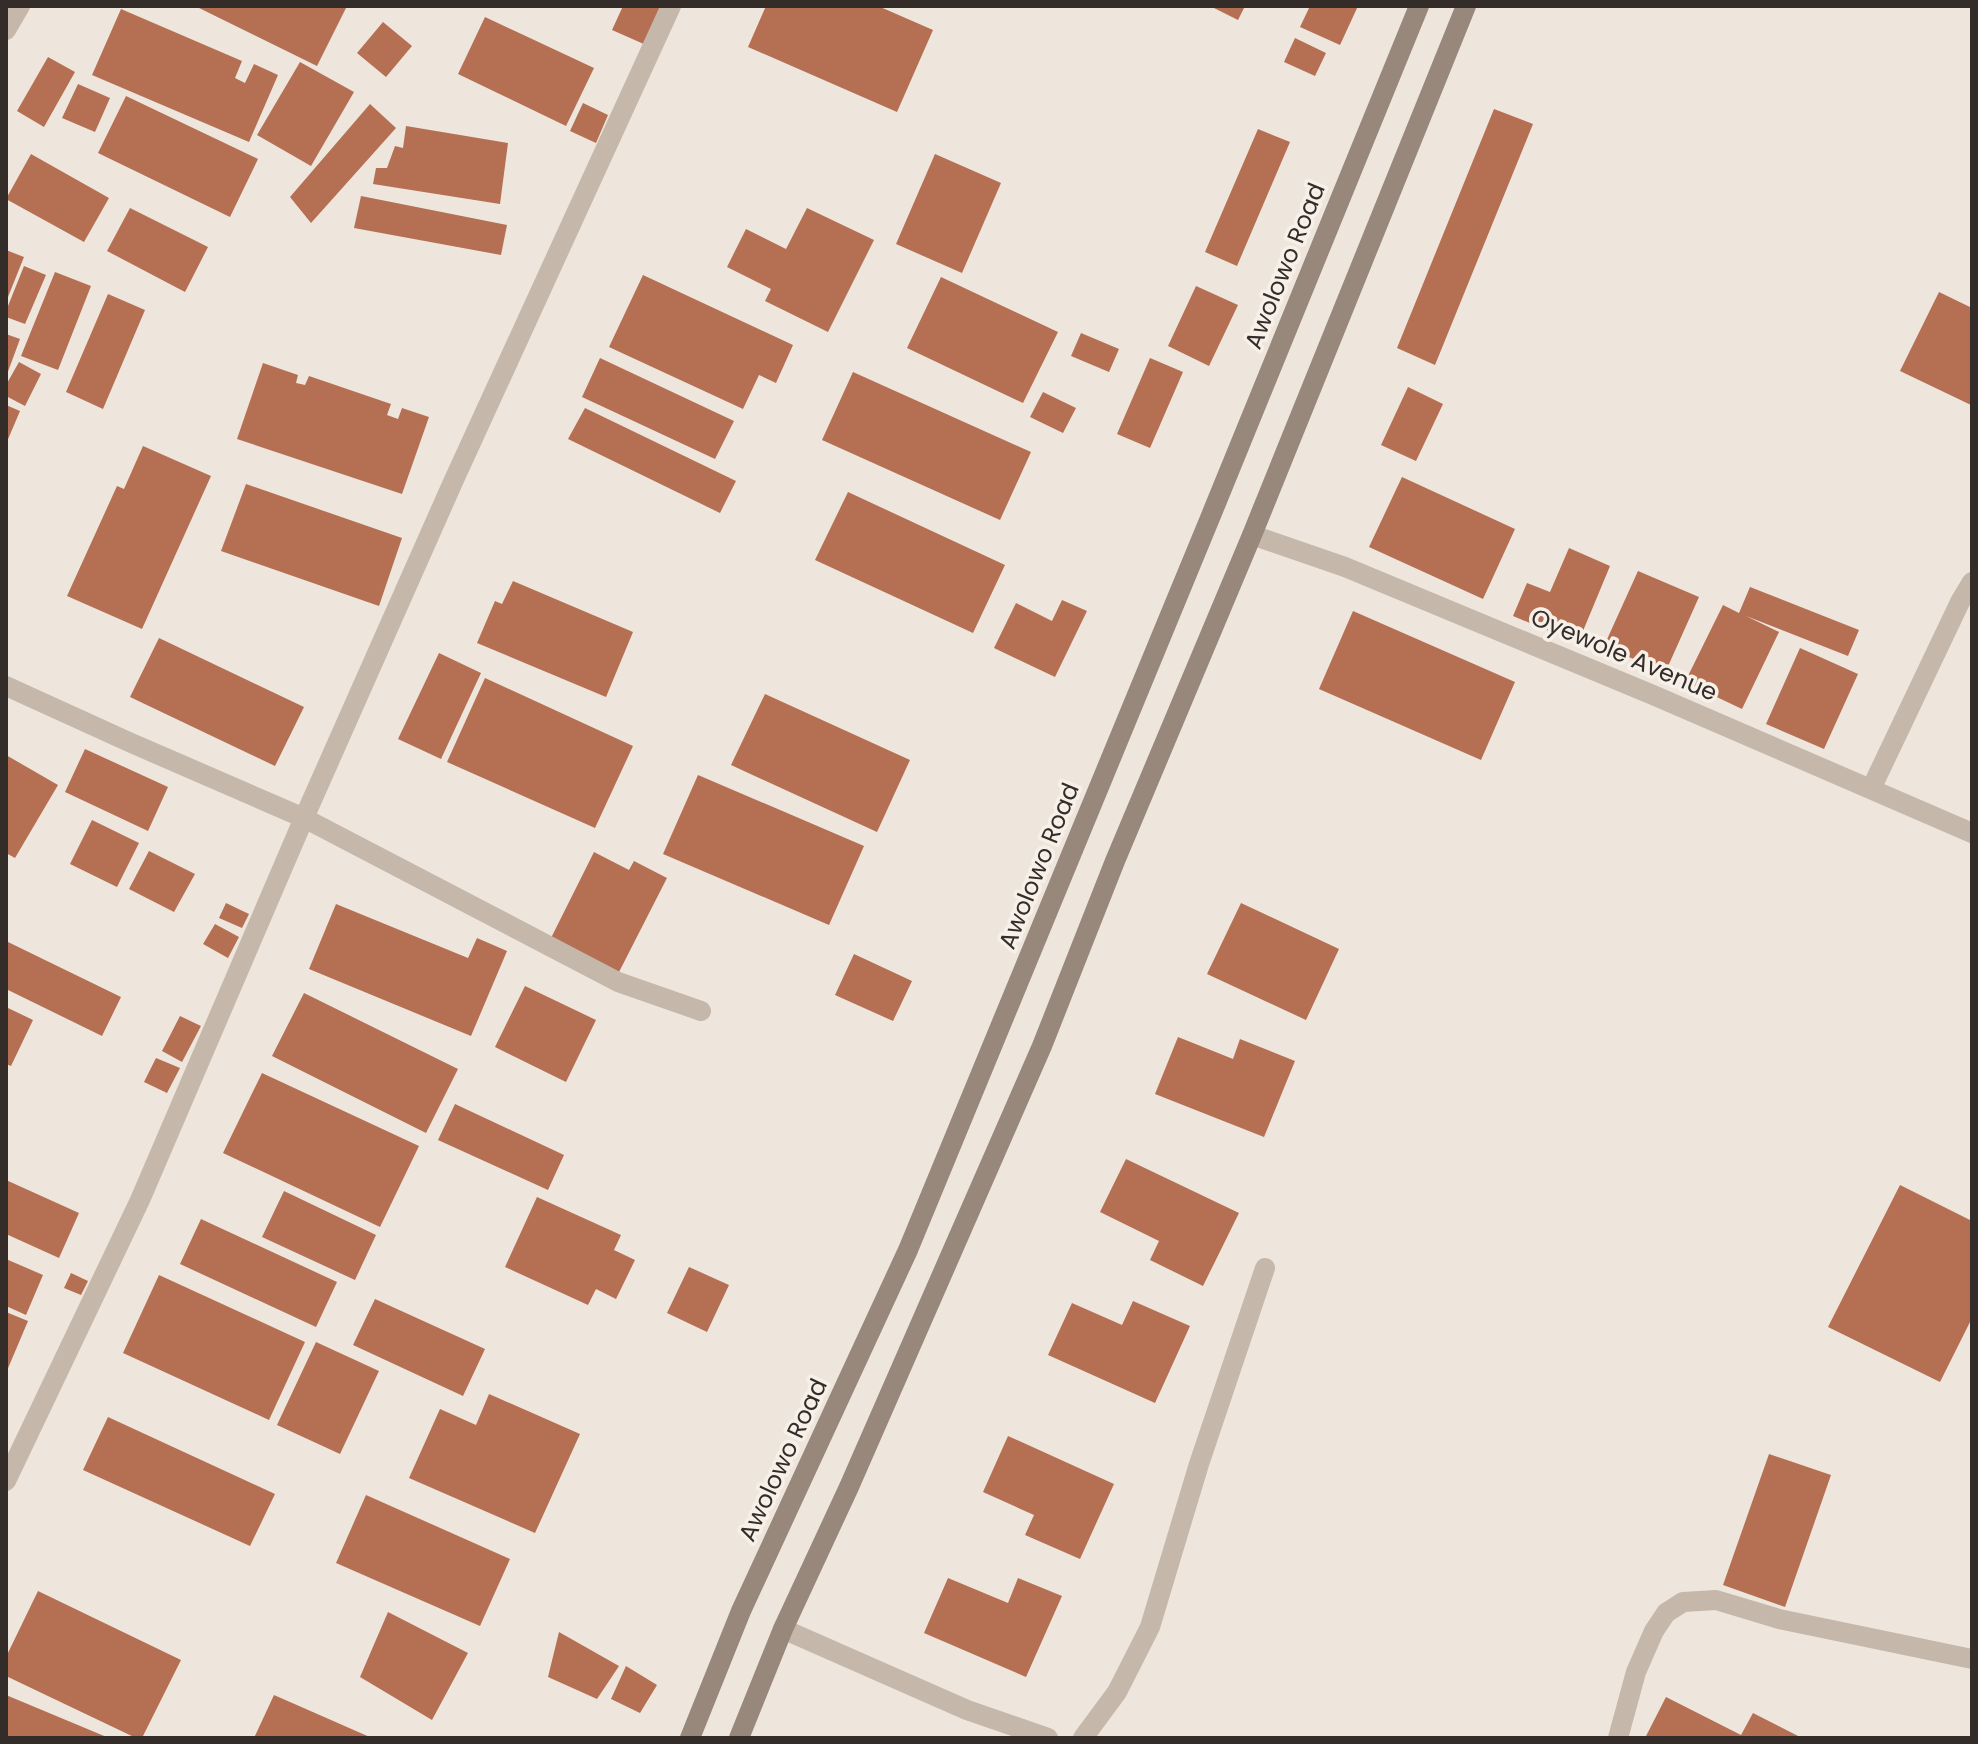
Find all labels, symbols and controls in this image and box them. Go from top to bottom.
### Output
street label: Awolowo Road [1236,178,1333,354]
street label: Oyewole Avenue [1526,600,1723,709]
street label: Awolowo Road [990,778,1087,954]
street label: Awolowo Road [730,1373,835,1547]

